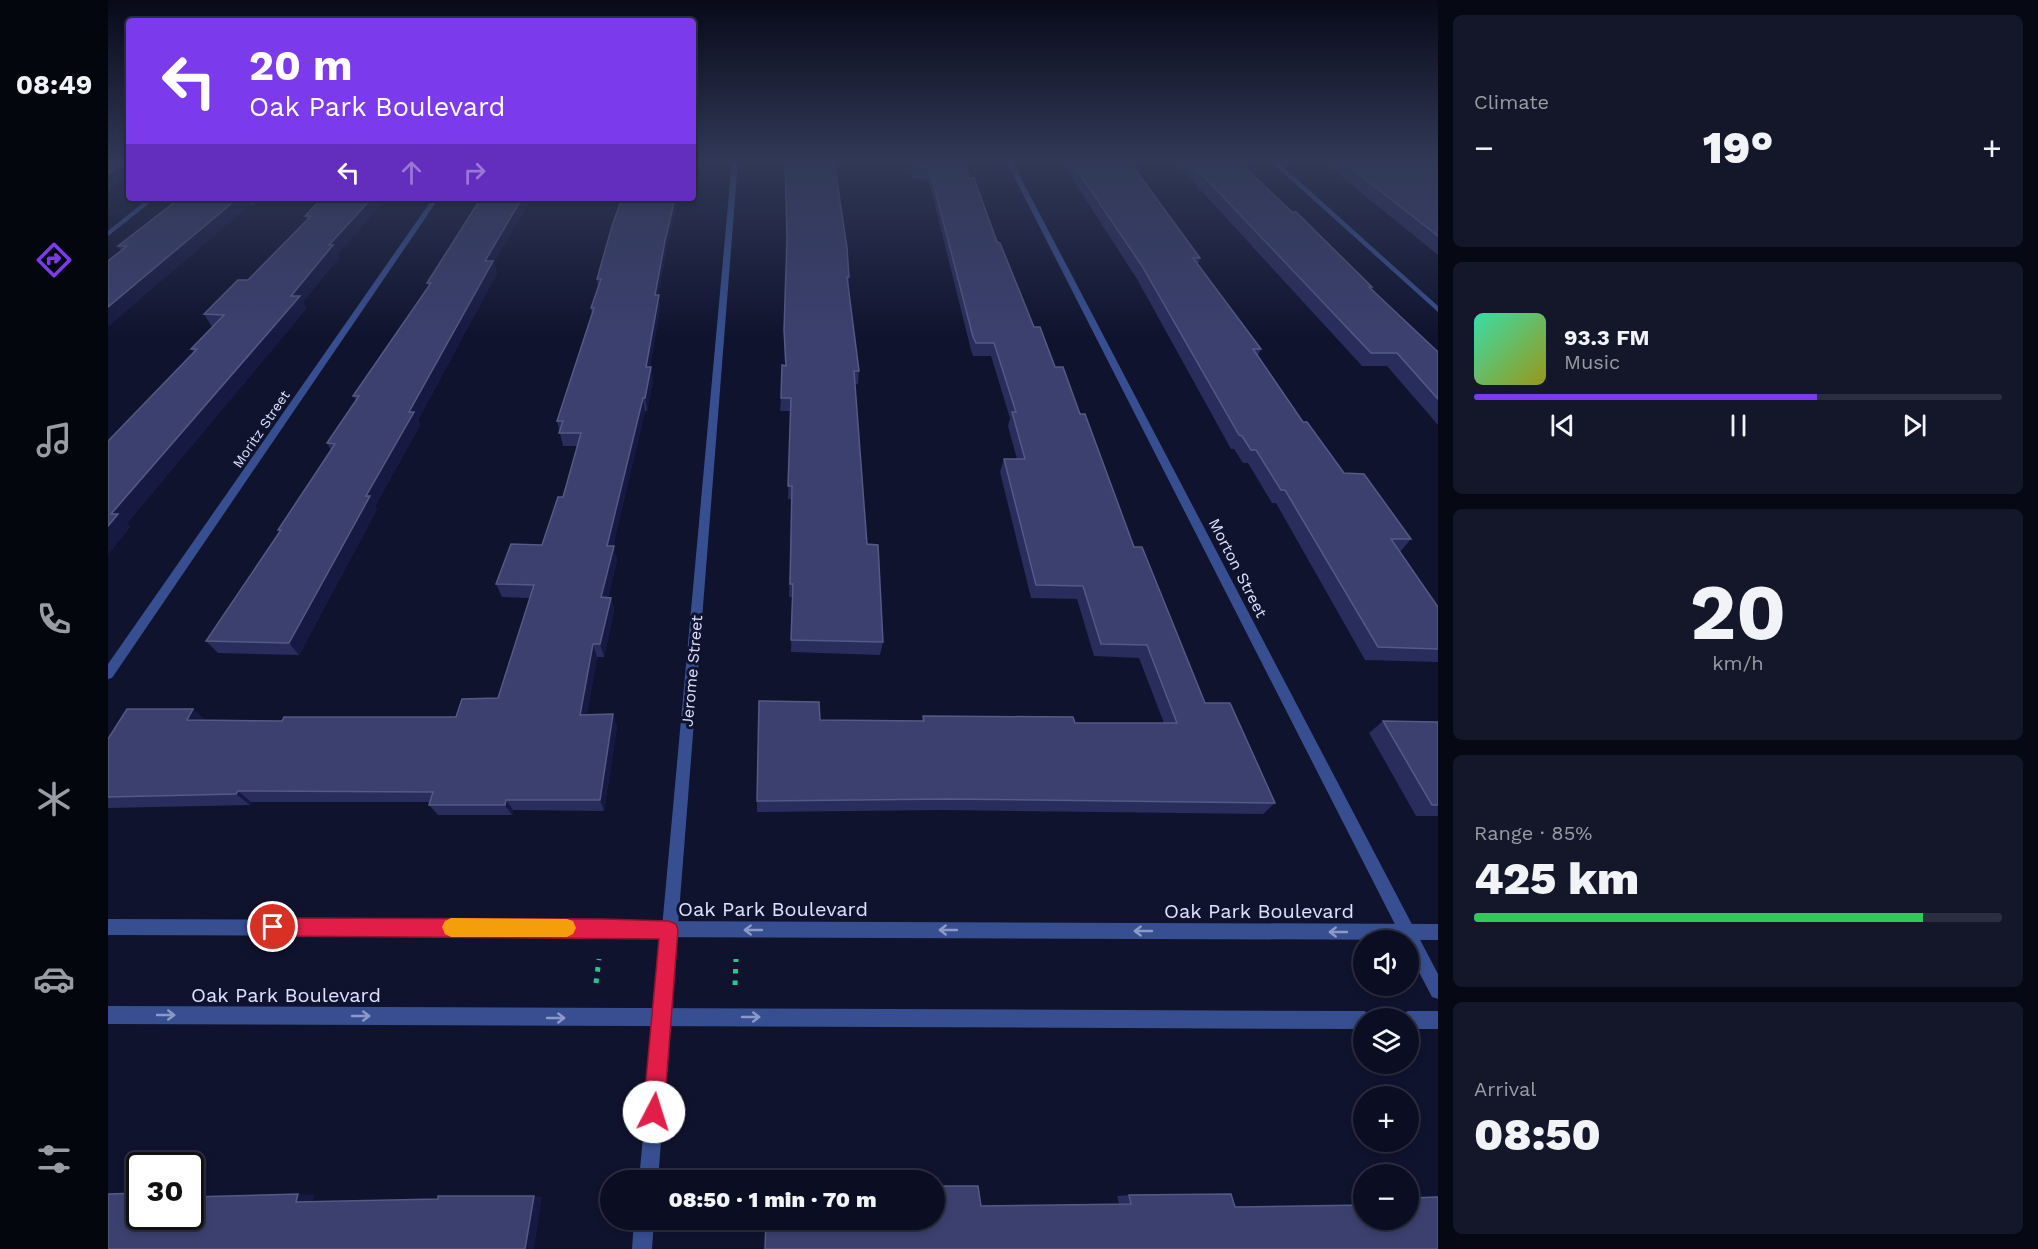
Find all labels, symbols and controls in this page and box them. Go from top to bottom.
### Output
text: 20 m [249,41,353,90]
icon: left [150,42,228,120]
text: 08:49 [16,69,92,101]
text: Climate [1474,90,1549,114]
text: Oak Park Boulevard [249,91,506,123]
text: 19° [1703,121,1773,174]
text: − [1474,128,1494,167]
text: + [1982,128,2002,167]
icon: left [332,156,365,189]
icon: ahead [395,156,428,189]
icon: right [458,156,491,189]
icon: directions [33,239,75,281]
text: 93.3 FM [1564,325,1650,350]
text: Music [1564,350,1620,374]
street label: Moritz Street [229,387,293,471]
icon: previous [1546,409,1579,442]
icon: pause [1722,409,1755,442]
icon: next [1898,409,1931,442]
icon: music [33,419,75,461]
street label: Morton Street [1205,515,1271,621]
text: 20 [1690,566,1786,658]
icon: phone [33,598,75,640]
street label: Jerome Street [678,614,706,728]
text: km/h [1712,651,1764,675]
icon: climate [33,778,75,820]
text: Range · 85% [1474,821,1592,845]
text: 425 km [1474,852,1639,905]
street label: Oak Park Boulevard [678,897,868,921]
street label: Oak Park Boulevard [1164,899,1354,923]
pin [247,901,298,952]
icon: arrive [256,910,289,943]
one-way arrow [743,924,763,936]
one-way arrow [938,924,958,936]
one-way arrow [1133,925,1153,937]
one-way arrow [1328,926,1348,938]
map controls [1353,930,1419,1230]
button: sound [1353,930,1419,996]
icon: car [33,958,75,1000]
street label: Oak Park Boulevard [191,983,381,1007]
button: layers [1353,1008,1419,1074]
one-way arrow [156,1009,176,1021]
one-way arrow [351,1011,371,1022]
one-way arrow [741,1011,761,1023]
one-way arrow [546,1012,566,1024]
text: Arrival [1474,1077,1536,1101]
position arrow [622,1080,686,1144]
button: + [1353,1086,1419,1152]
text: 08:50 [1474,1108,1601,1161]
icon: filters [33,1138,75,1180]
speed limit sign: 30 [126,1152,204,1230]
button: − [1353,1164,1419,1230]
text: 08:50 · 1 min · 70 m [668,1187,877,1212]

